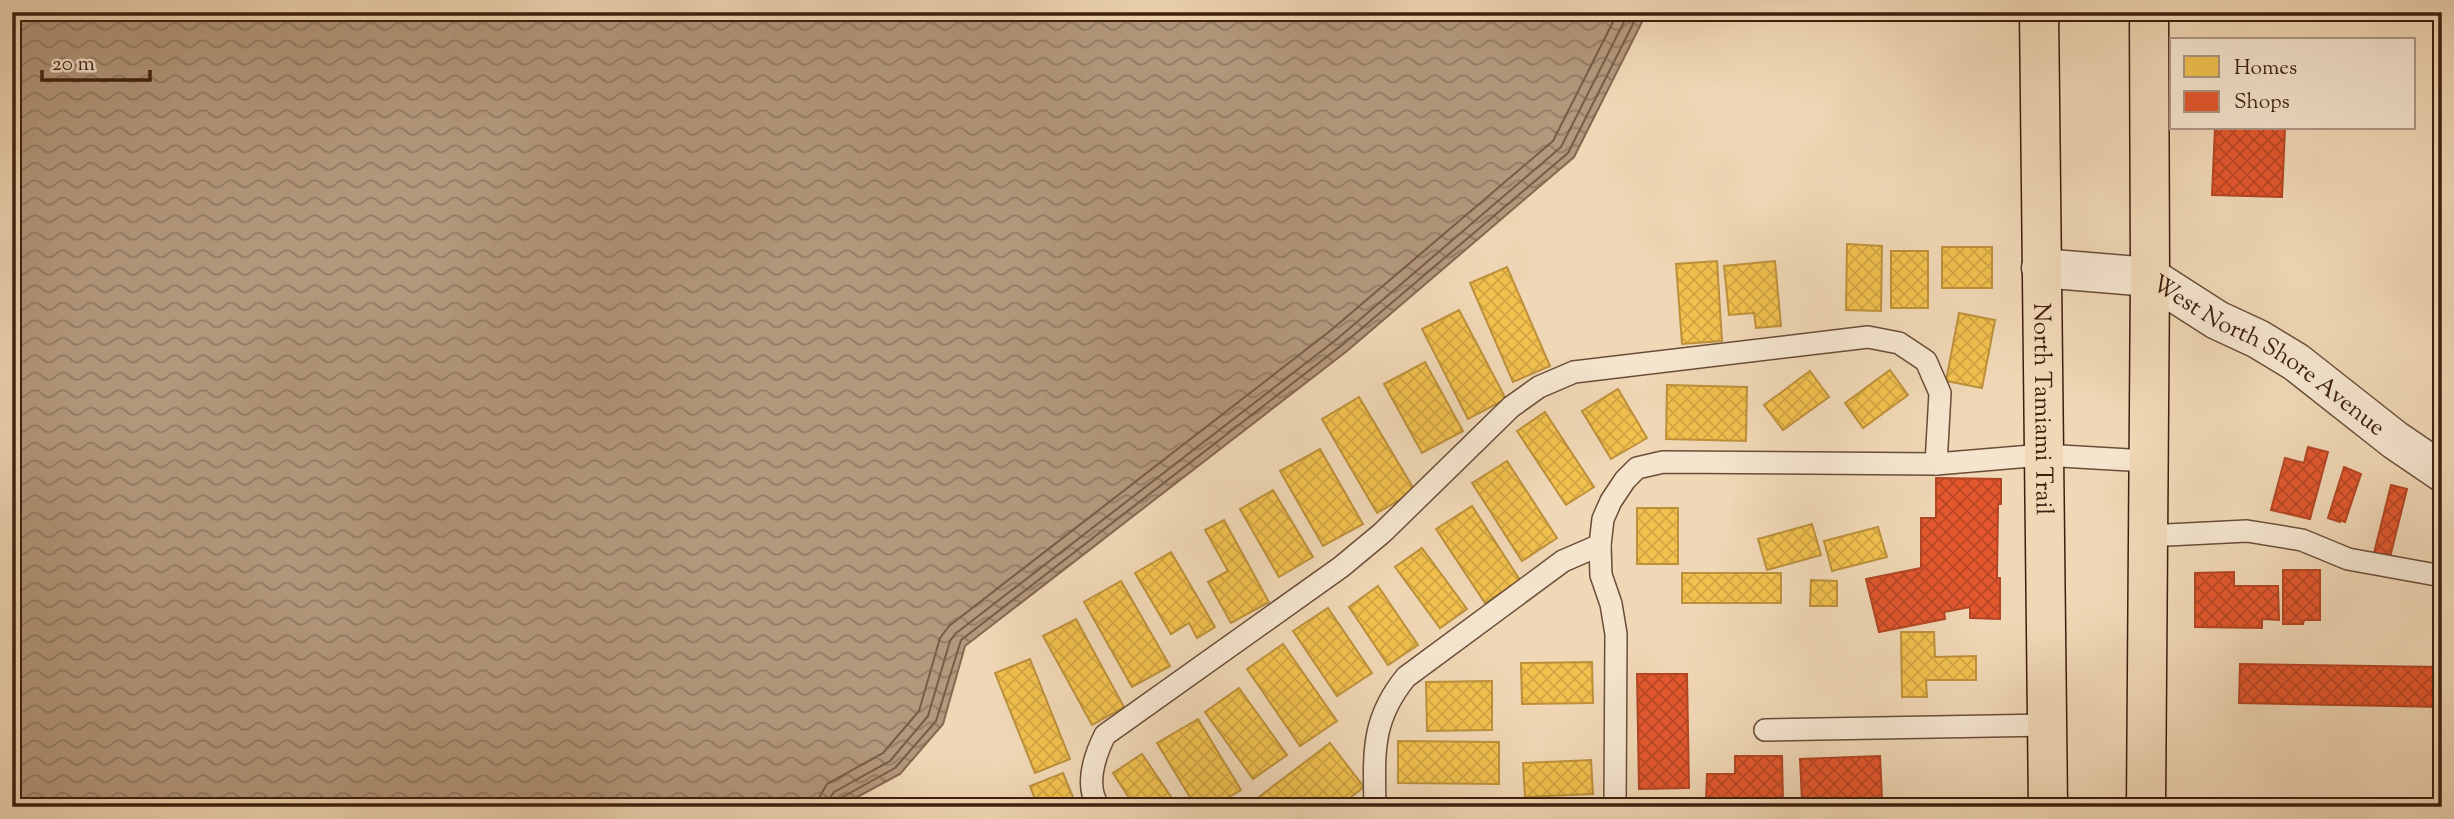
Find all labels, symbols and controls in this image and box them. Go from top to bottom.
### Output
scale bar [42,38,150,82]
legend [2170,38,2416,130]
text: 20 m [52,50,95,80]
text: Homes [2234,54,2297,84]
text: Shops [2234,88,2290,118]
street label: West North Shore Avenue [2145,268,2392,445]
street label: North Tamiami Trail [2023,303,2060,516]

